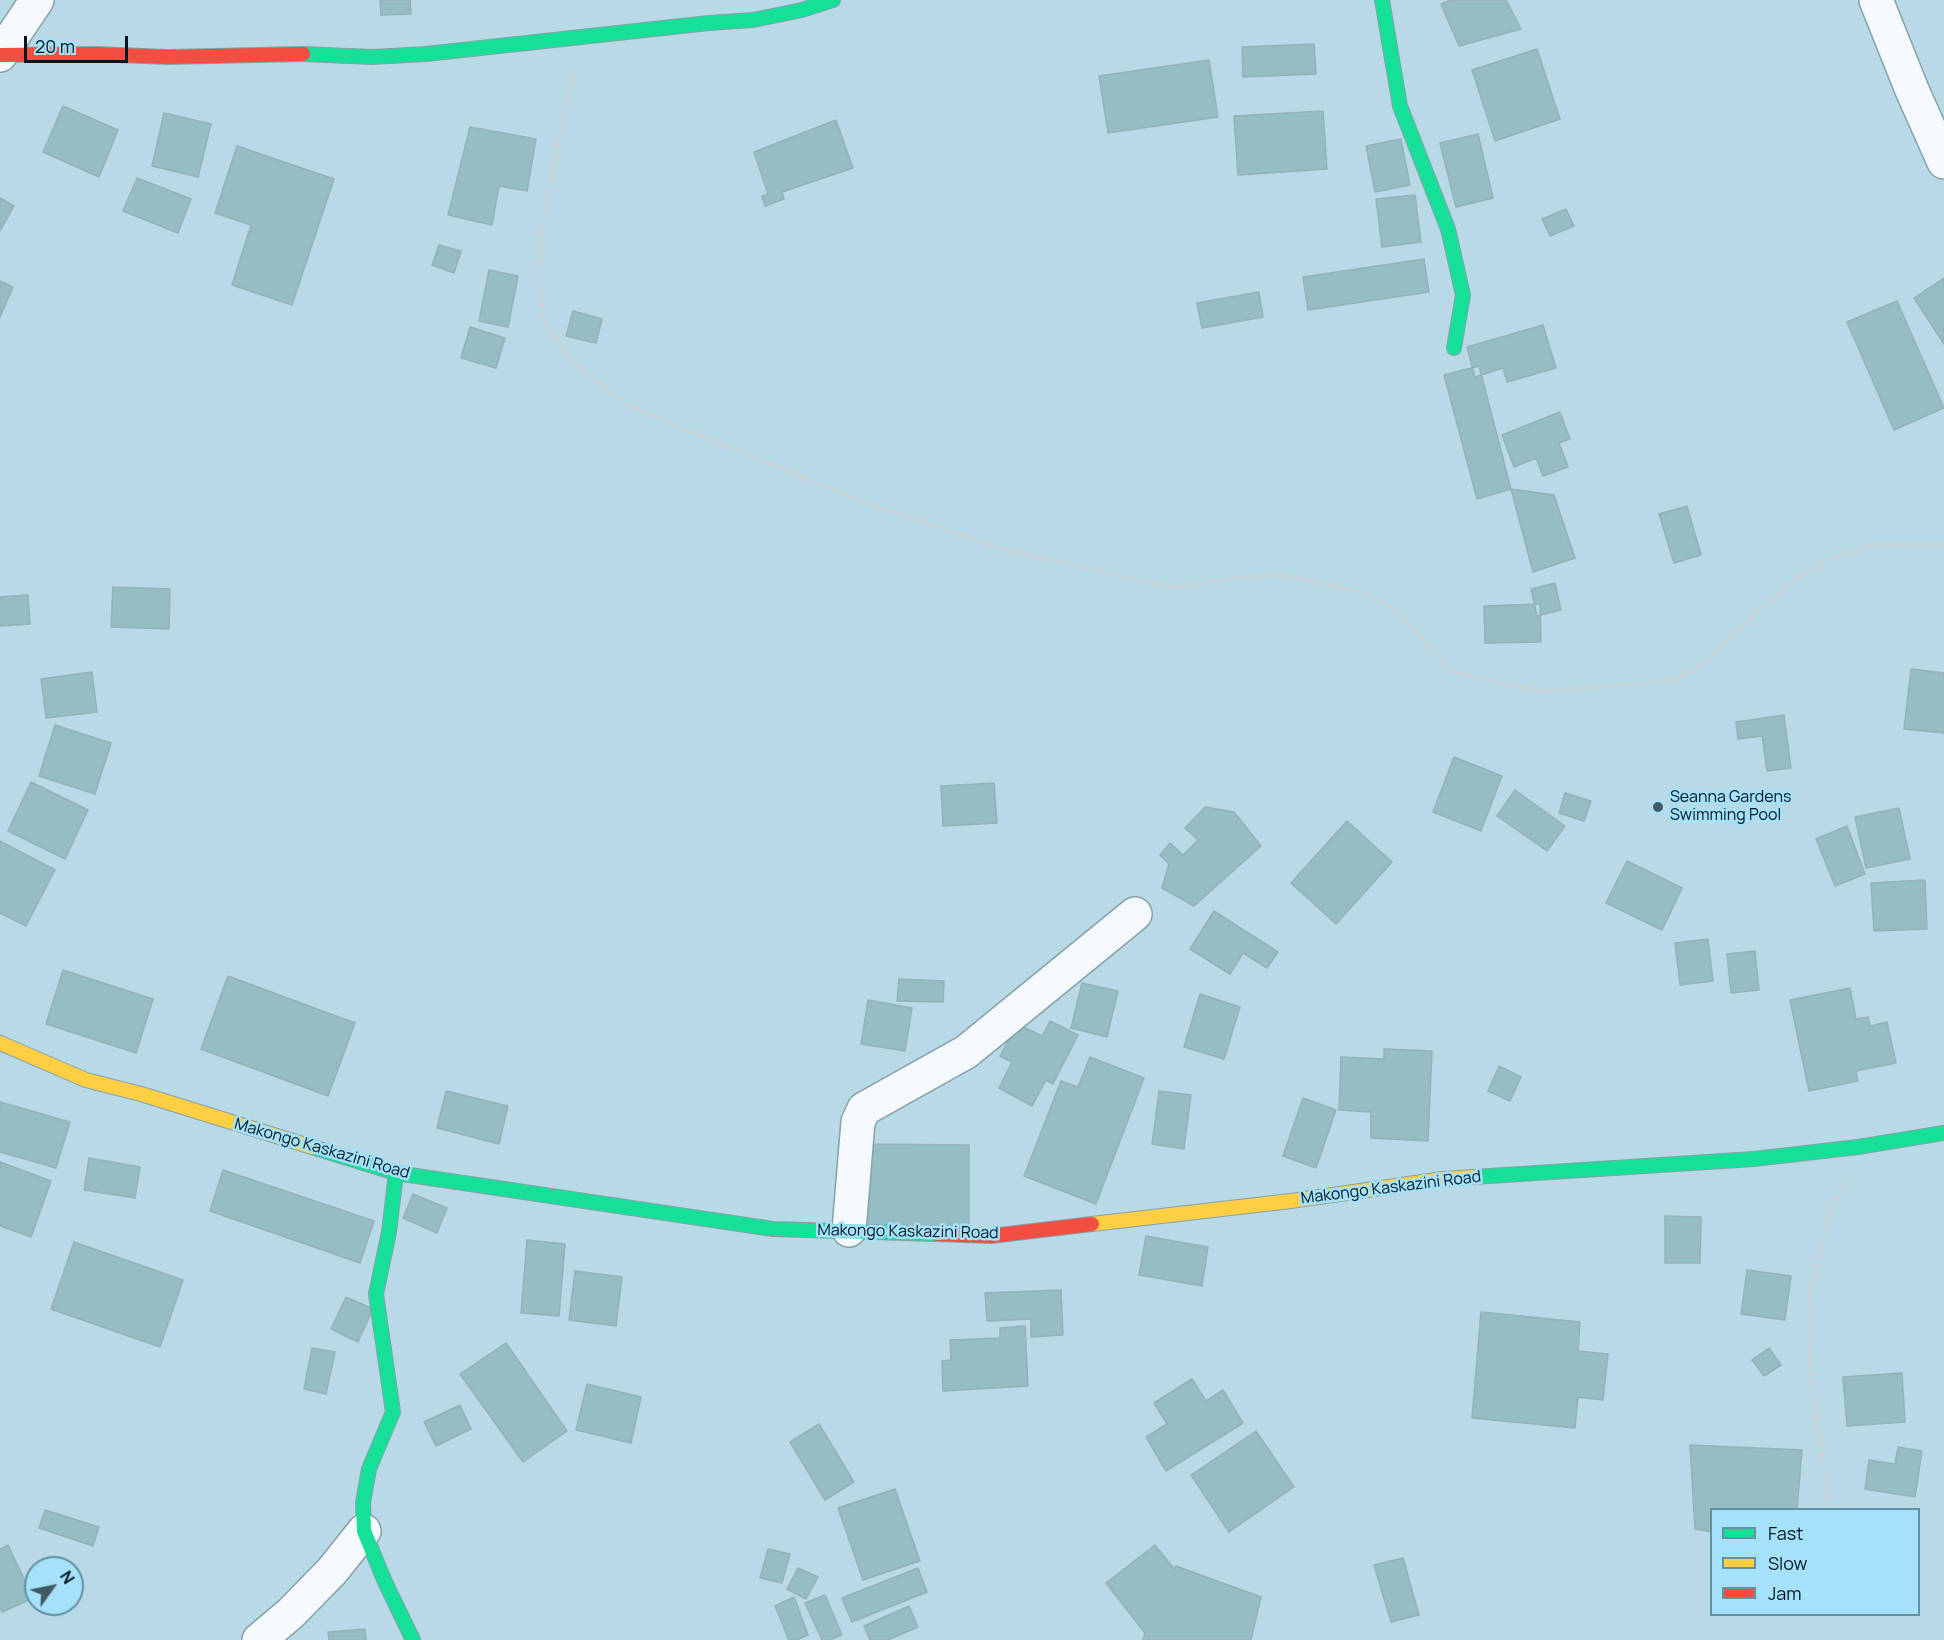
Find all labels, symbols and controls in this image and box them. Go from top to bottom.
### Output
scale bar [27,24,130,62]
text: 20 m [35,34,75,58]
place label: Seanna Gardens Swimming Pool [1670,788,1791,826]
marker: Seanna Gardens Swimming Pool [1651,800,1665,814]
street label: Makongo Kaskazini Road [232,1115,412,1183]
street label: Makongo Kaskazini Road [1300,1167,1482,1209]
street label: Makongo Kaskazini Road [817,1221,999,1243]
legend [1710,1508,1920,1616]
text: Fast [1768,1521,1803,1545]
text: Slow [1768,1551,1807,1575]
north arrow [24,1556,84,1616]
text: N [55,1566,80,1588]
text: Jam [1768,1581,1802,1605]

